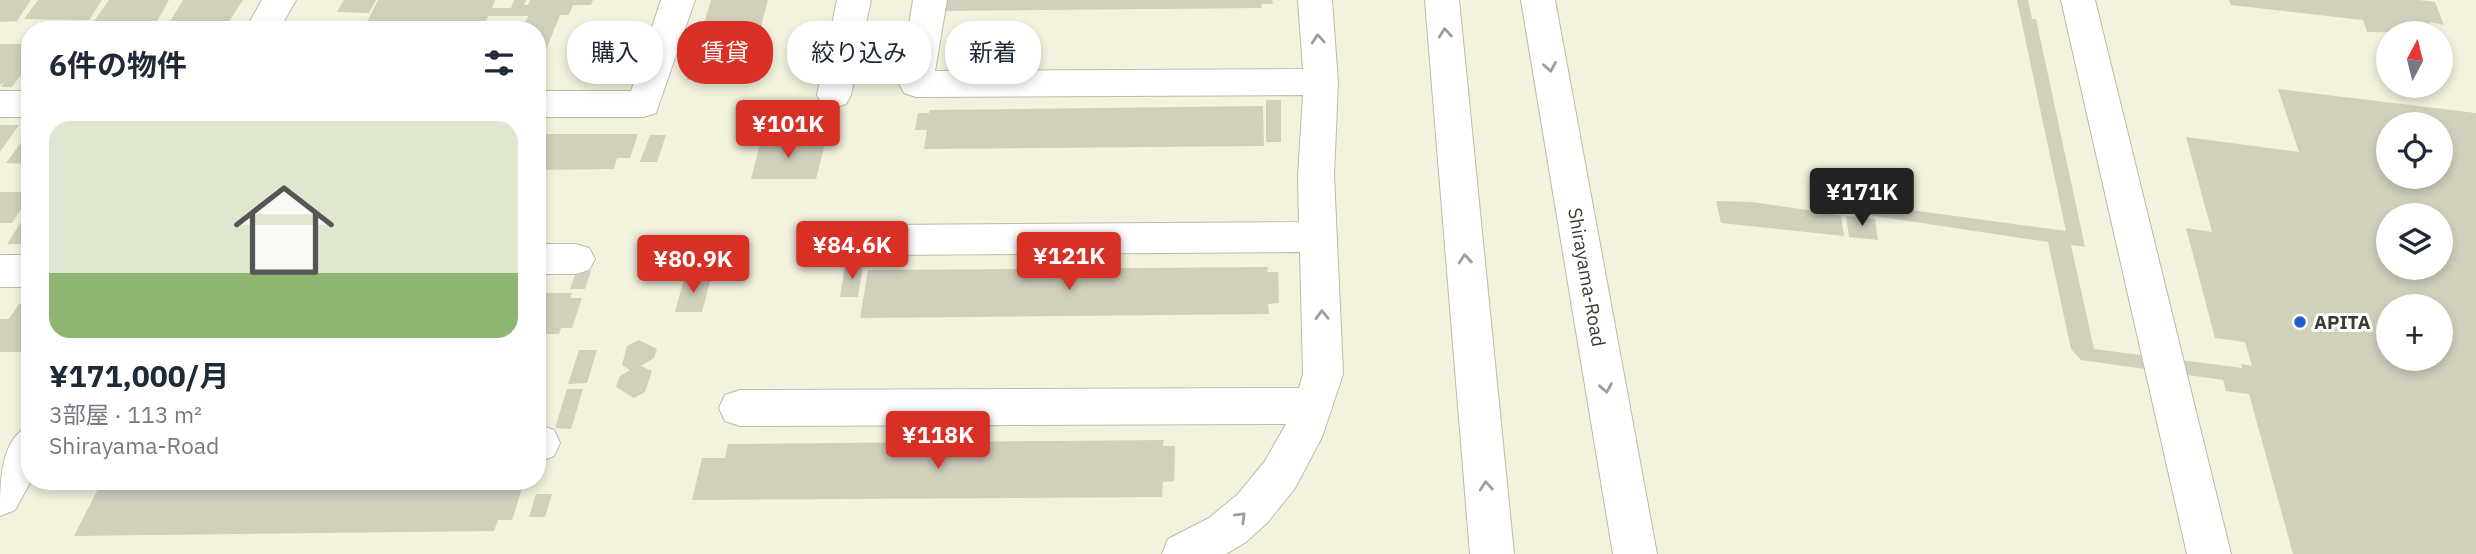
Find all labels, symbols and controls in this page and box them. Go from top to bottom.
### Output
chip: 購入 [567,21,663,84]
chip: 賃貸 [677,21,773,84]
chip: 絞り込み [787,21,931,84]
chip: 新着 [945,21,1041,84]
north arrow [2376,21,2454,98]
map controls [2376,21,2453,371]
one-way arrow [1438,27,1453,38]
one-way arrow [1311,33,1326,44]
icon: filters [480,44,518,82]
text: 6件の物件 [49,45,187,84]
one-way arrow [1542,61,1557,73]
pin: ¥101K [739,100,837,160]
text: ¥101K [752,108,824,138]
button: locate [2376,112,2453,189]
icon: home [221,167,347,293]
pin: ¥171K [1813,168,1911,228]
text: ¥171K [1826,176,1898,206]
button: layers [2376,203,2453,280]
street label: Shirayama-Road [1563,206,1611,348]
pin: ¥84.6K [795,222,909,281]
text: ¥84.6K [812,229,892,259]
pin: ¥121K [1020,232,1118,292]
pin: ¥80.9K [636,236,750,295]
text: ¥121K [1033,240,1105,270]
text: ¥80.9K [653,243,733,273]
one-way arrow [1458,254,1473,265]
button: + [2376,294,2453,371]
one-way arrow [1314,309,1330,319]
place label: APITA [2314,310,2371,334]
marker: APITA [2292,314,2308,330]
text: ¥171,000/月 [49,356,230,395]
one-way arrow [1598,382,1613,394]
text: 3部屋 · 113 m² [49,399,202,429]
pin: ¥118K [889,412,987,471]
text: ¥118K [902,419,974,449]
text: Shirayama-Road [49,430,219,460]
one-way arrow [1479,480,1494,491]
one-way arrow [1233,513,1245,525]

